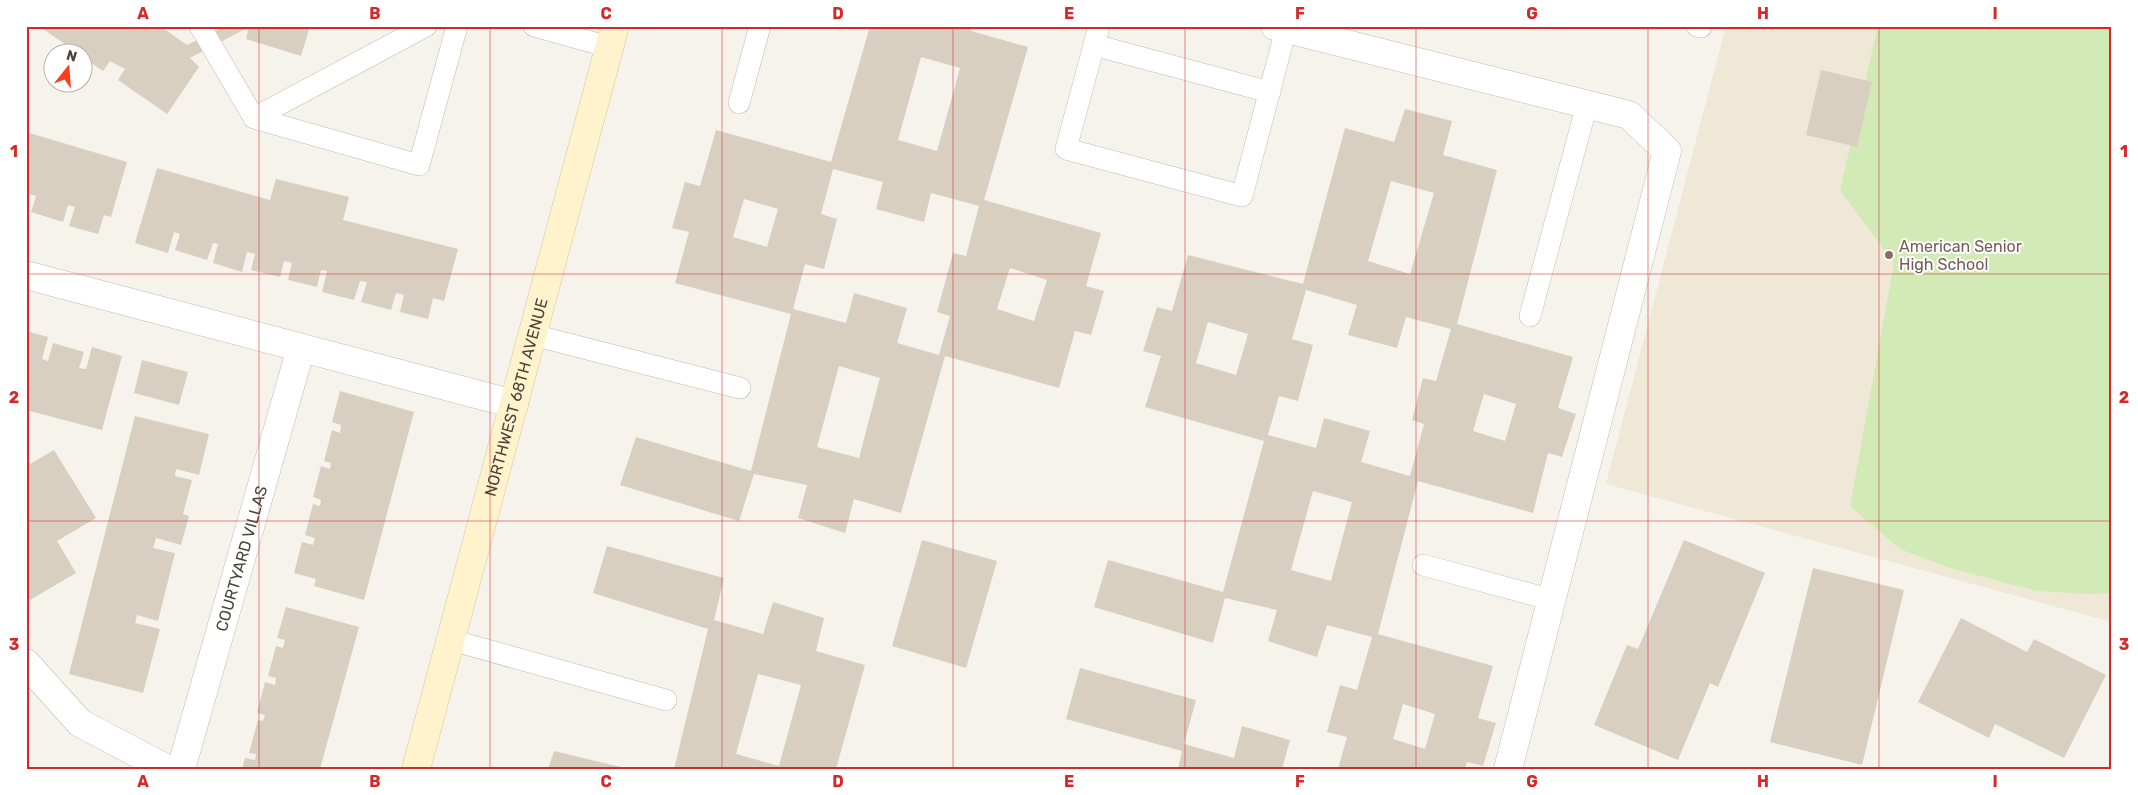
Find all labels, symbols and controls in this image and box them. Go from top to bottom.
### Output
text: A [137,4,149,23]
text: B [369,4,381,23]
text: C [600,4,612,23]
text: D [832,4,844,23]
text: E [1064,4,1074,23]
text: F [1295,4,1305,23]
text: G [1526,4,1538,23]
text: H [1757,4,1769,23]
text: I [1992,4,1998,23]
north arrow [42,42,92,92]
text: N [64,46,79,66]
text: 1 [10,142,18,161]
text: 1 [2120,142,2128,161]
place label: American Senior High School [1899,237,2022,274]
marker: American Senior High School [1883,249,1895,261]
street label: NORTHWEST 68TH AVENUE [480,296,551,498]
text: 2 [9,388,19,407]
text: 2 [2119,388,2129,407]
street label: COURTYARD VILLAS [211,483,271,633]
text: 3 [9,635,19,654]
text: 3 [2119,635,2129,654]
text: A [137,772,149,791]
text: B [369,772,381,791]
text: C [600,772,612,791]
text: D [832,772,844,791]
text: E [1064,772,1074,791]
text: F [1295,772,1305,791]
text: G [1526,772,1538,791]
text: H [1757,772,1769,791]
text: I [1992,772,1998,791]

